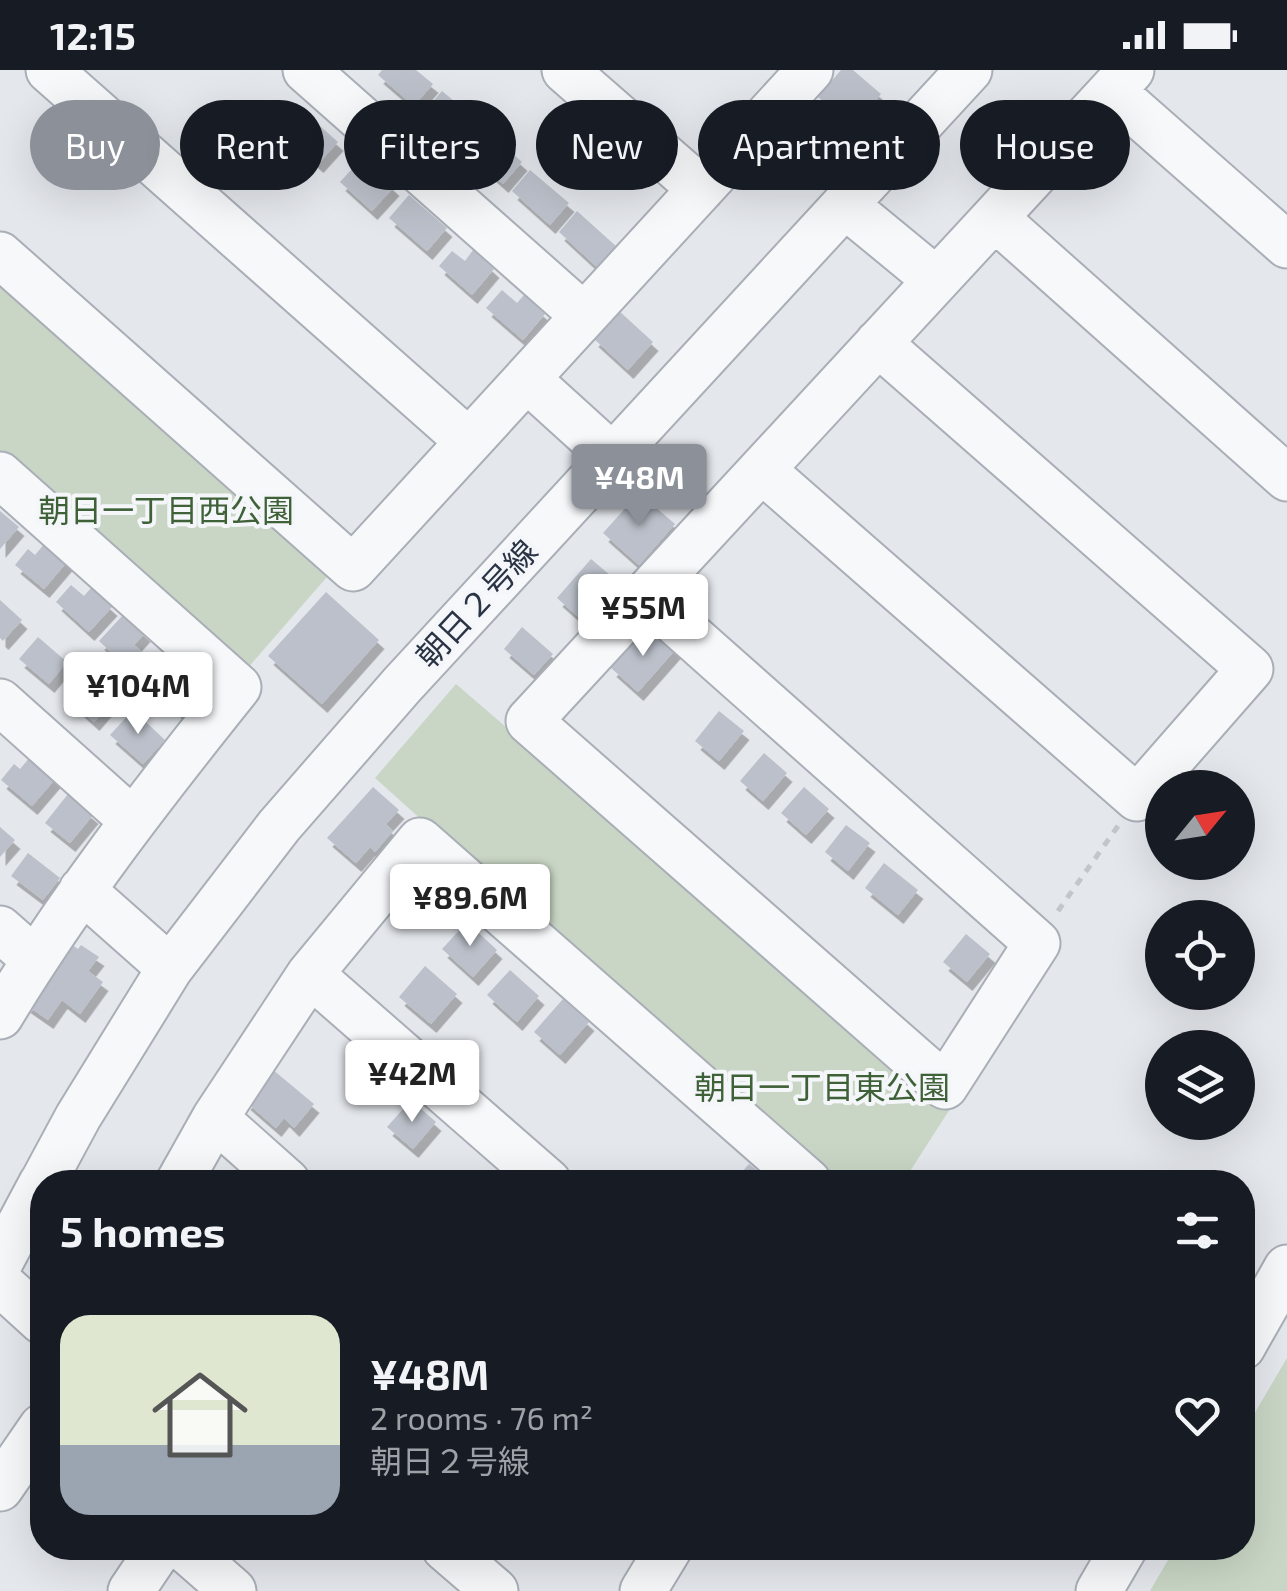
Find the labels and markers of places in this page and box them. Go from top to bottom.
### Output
pin: ¥48M [580,444,698,529]
pin: ¥55M [584,574,702,659]
pin: ¥104M [68,652,208,737]
pin: ¥89.6M [389,864,551,949]
pin: ¥42M [353,1040,471,1125]

